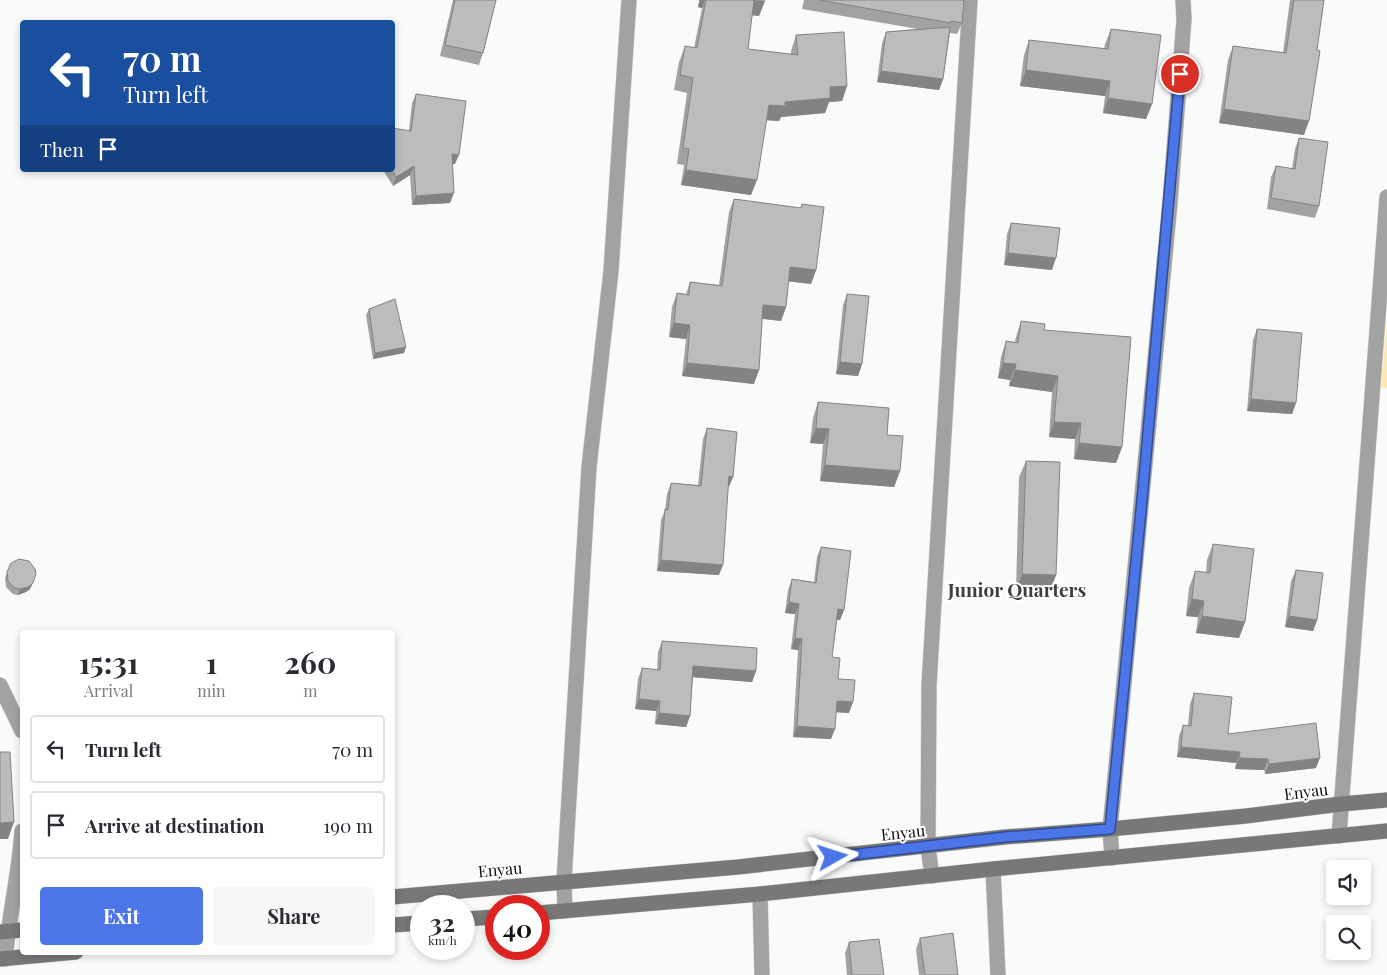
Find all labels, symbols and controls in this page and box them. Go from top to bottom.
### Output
text: 70 m [123,34,201,81]
icon: left [40,40,105,105]
pin [1159,53,1201,95]
icon: arrive [1166,60,1194,88]
text: Turn left [123,79,208,109]
icon: arrive [94,135,122,163]
text: Then [40,136,84,162]
district label: Junior Quarters [947,576,1086,602]
text: 15:31 [79,642,138,682]
text: 1 [206,642,217,682]
text: 260 [284,642,336,682]
text: Arrival [84,680,133,701]
text: min [197,680,226,701]
text: m [303,680,317,701]
icon: left [42,735,70,763]
text: Turn left [85,736,162,762]
text: 70 m [332,736,373,762]
street label: Enyau [1283,778,1329,804]
icon: arrive [42,811,70,839]
text: Arrive at destination [85,812,265,838]
text: 190 m [323,812,373,838]
street label: Enyau [880,819,926,845]
position arrow [806,830,858,882]
street label: Enyau [477,857,523,881]
map controls [1326,860,1371,960]
button: sound [1326,860,1371,905]
button: Exit [40,887,203,945]
button: Share [213,887,375,945]
speed limit sign: 40 [485,895,550,960]
text: 32 [430,905,455,938]
button: search [1326,915,1371,960]
text: km/h [428,932,457,948]

